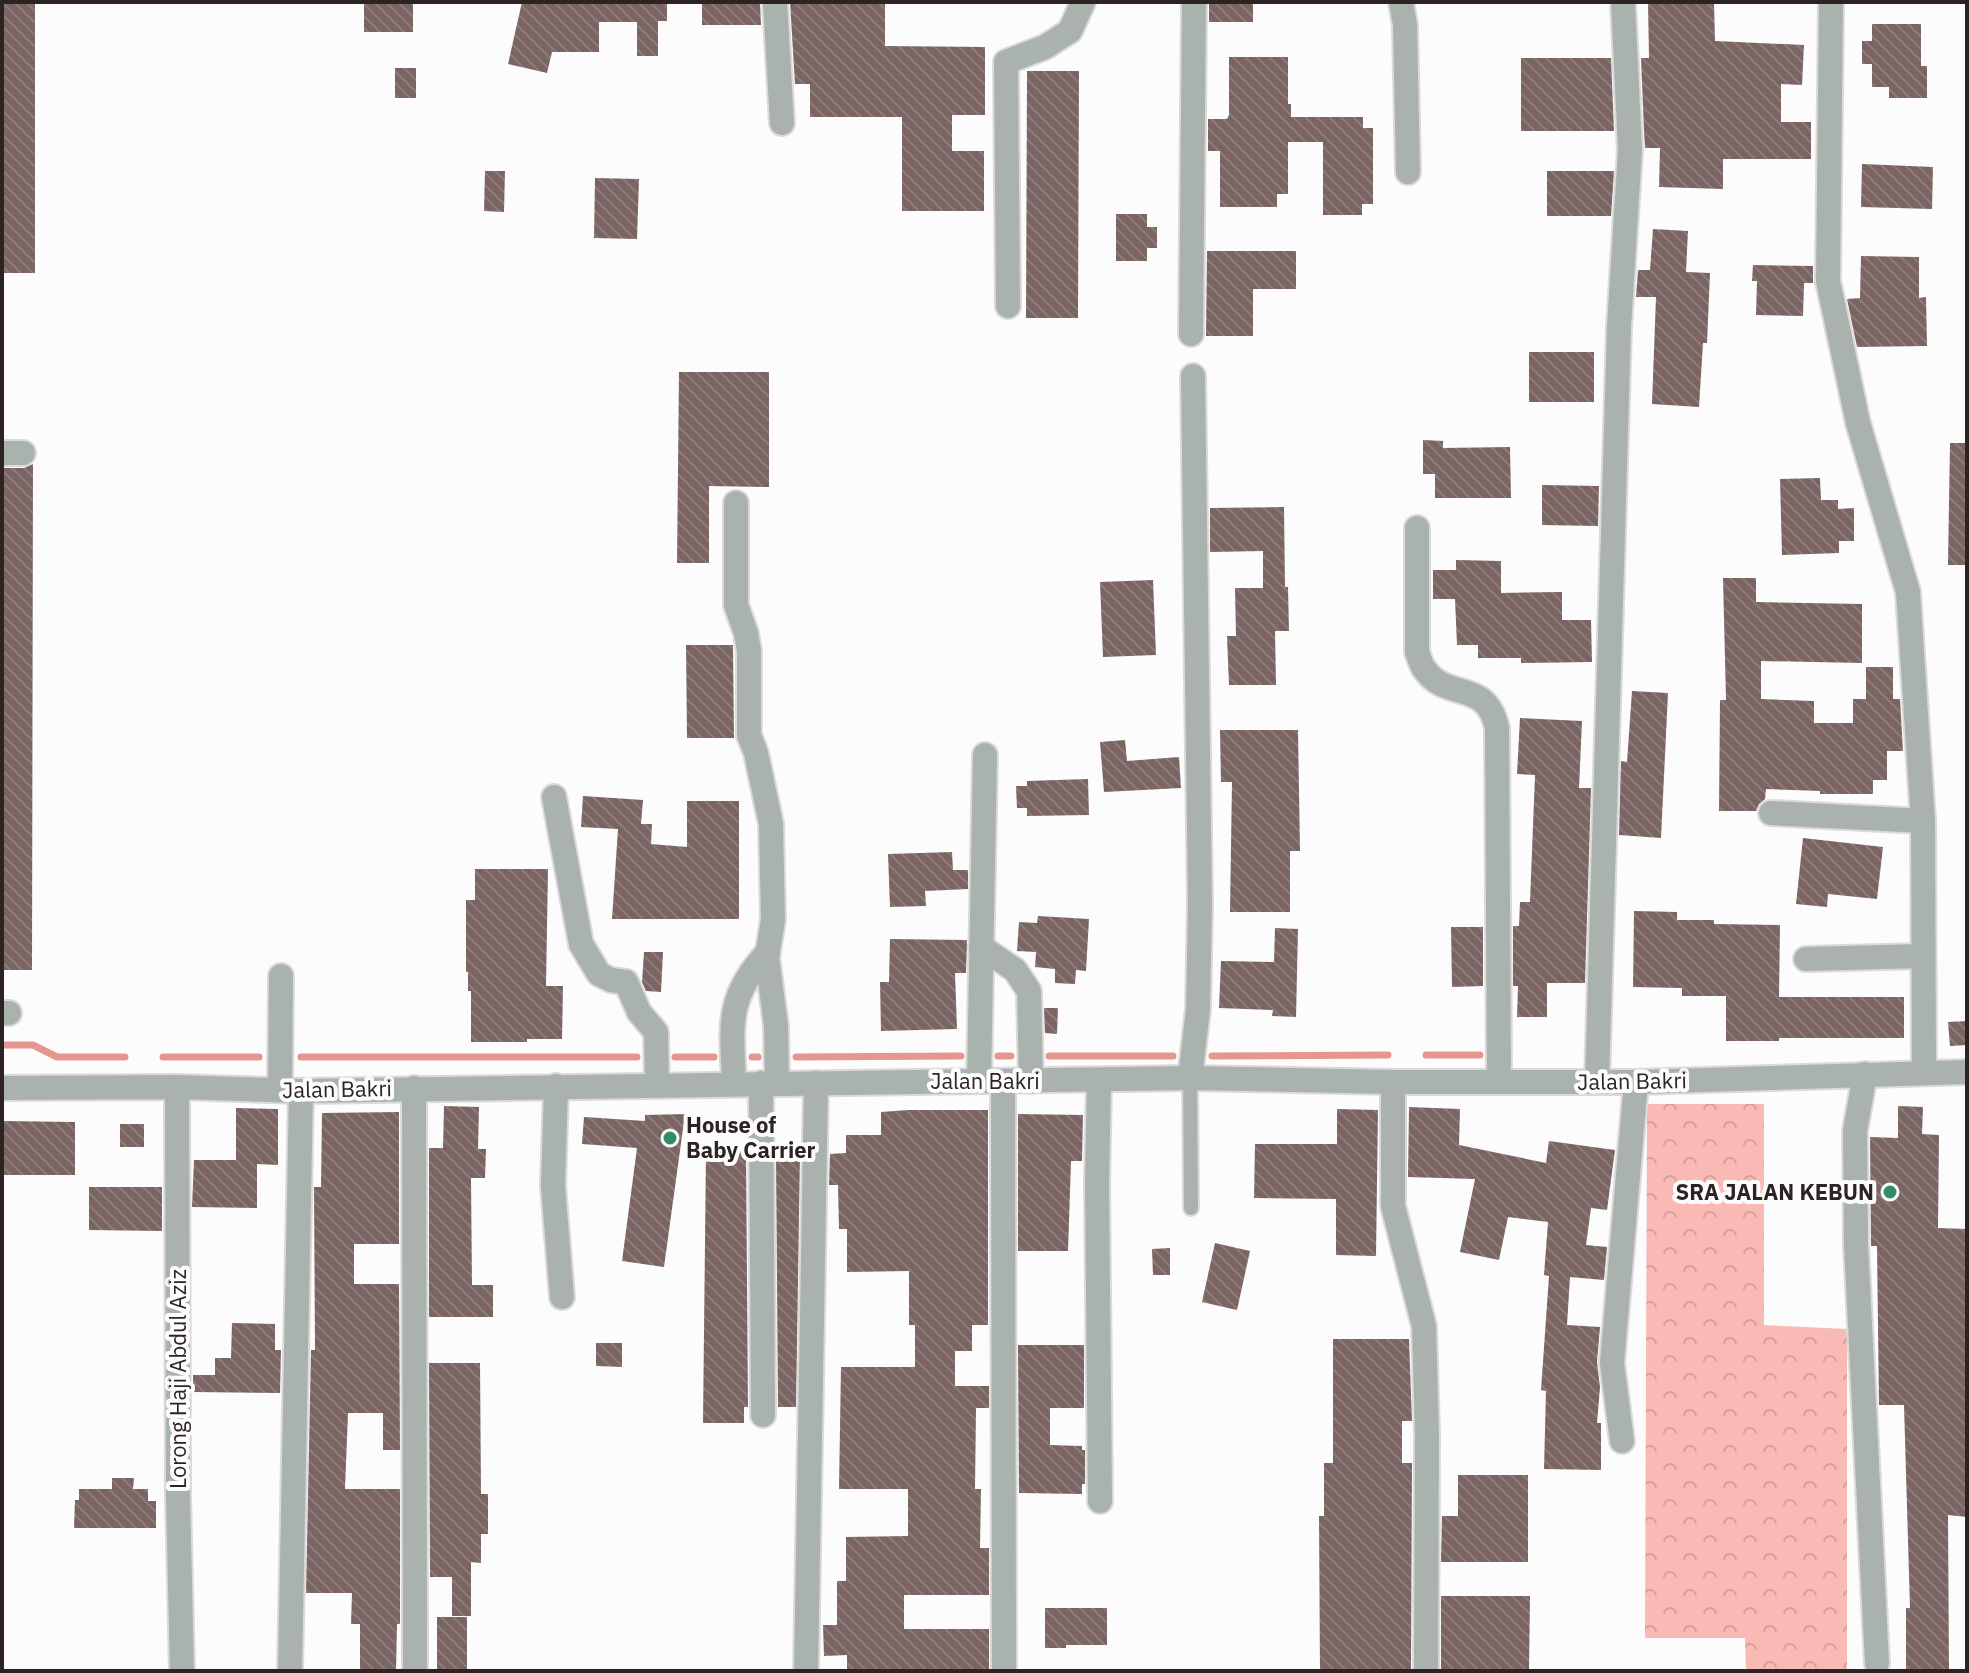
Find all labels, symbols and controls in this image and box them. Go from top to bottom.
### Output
street label: Jalan Bakri [1577,1065,1687,1096]
street label: Jalan Bakri [930,1066,1040,1095]
street label: Jalan Bakri [282,1073,392,1104]
place label: House of Baby Carrier [686,1110,816,1164]
marker: House of Baby Carrier [661,1129,679,1147]
place label: SRA JALAN KEBUN [1676,1177,1874,1206]
marker: SRA JALAN KEBUN [1881,1183,1899,1201]
street label: Lorong Haji Abdul Aziz [163,1269,192,1489]

